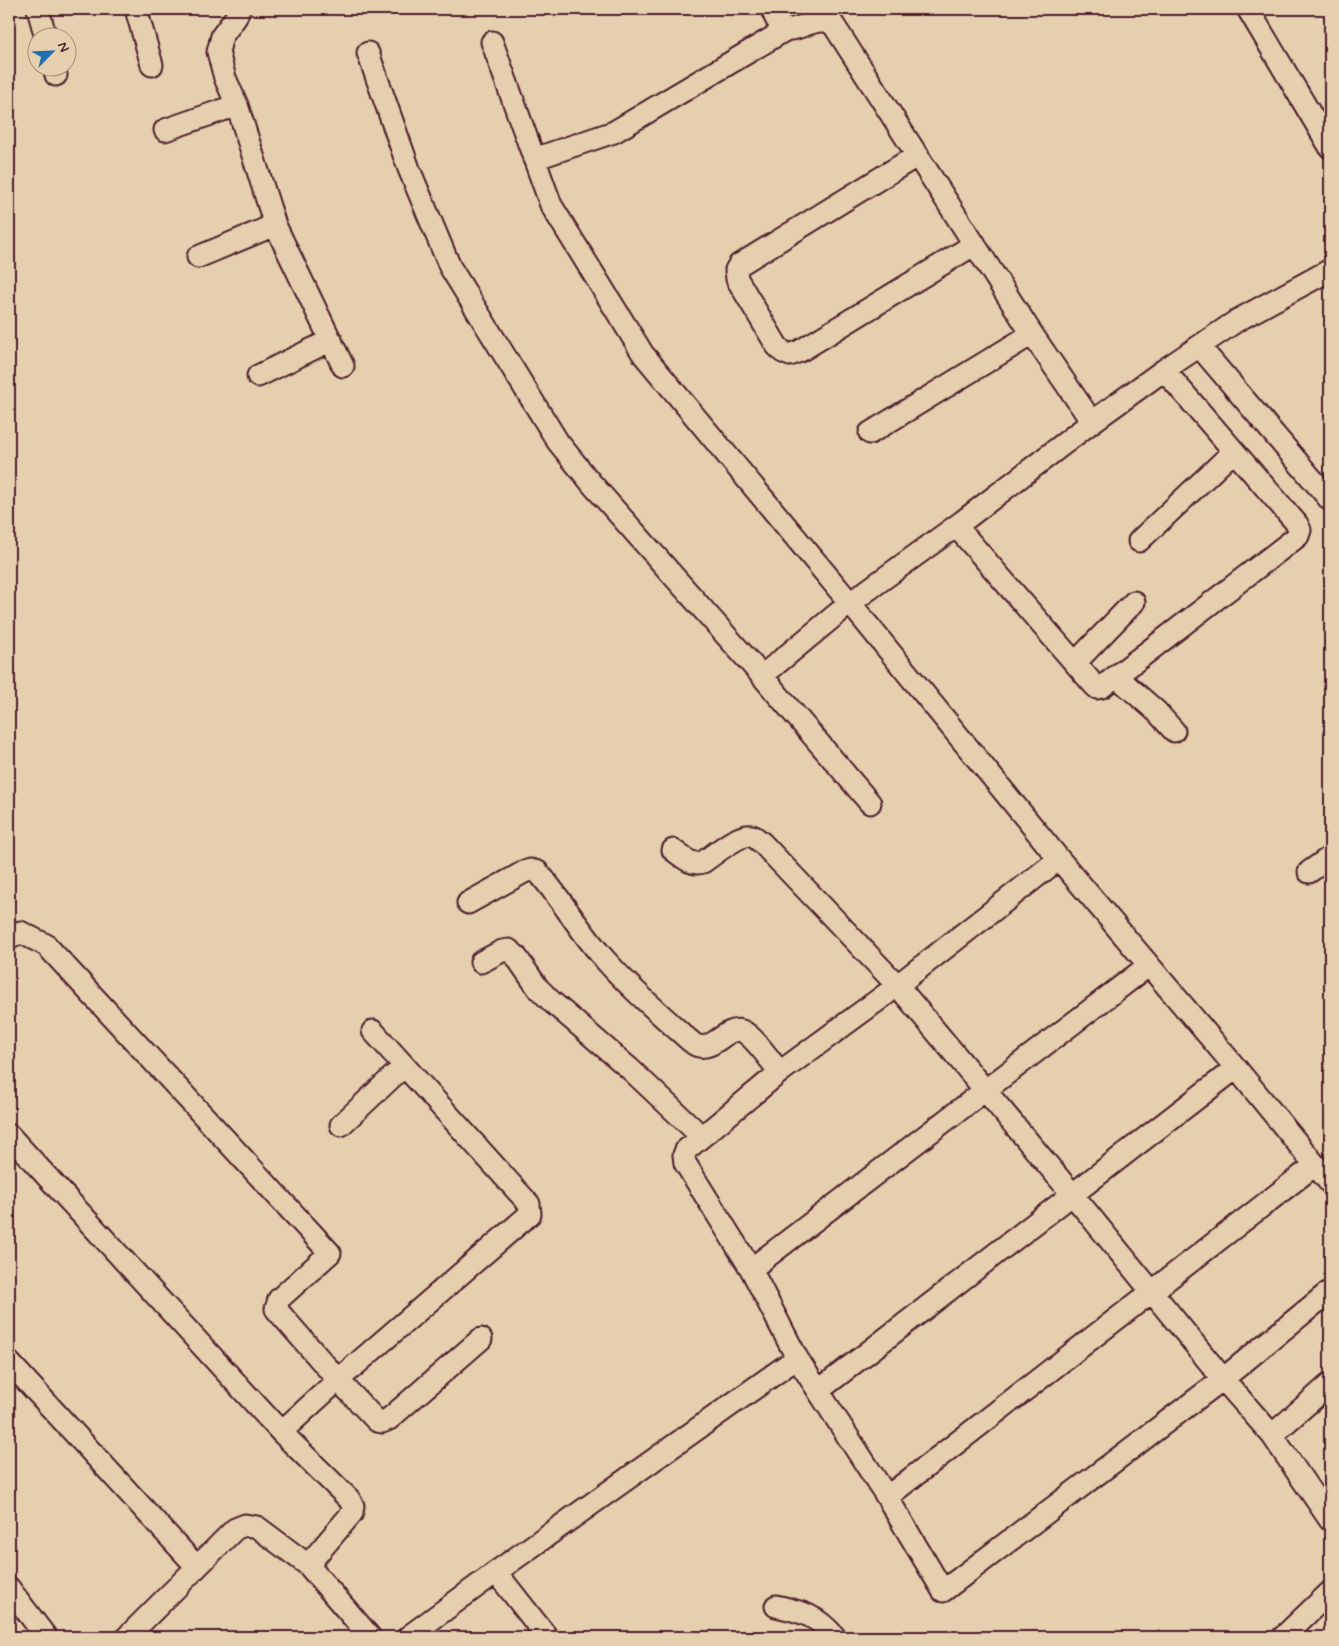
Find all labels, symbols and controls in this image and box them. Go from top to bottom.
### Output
north arrow [28,28,78,78]
text: N [53,39,73,55]

